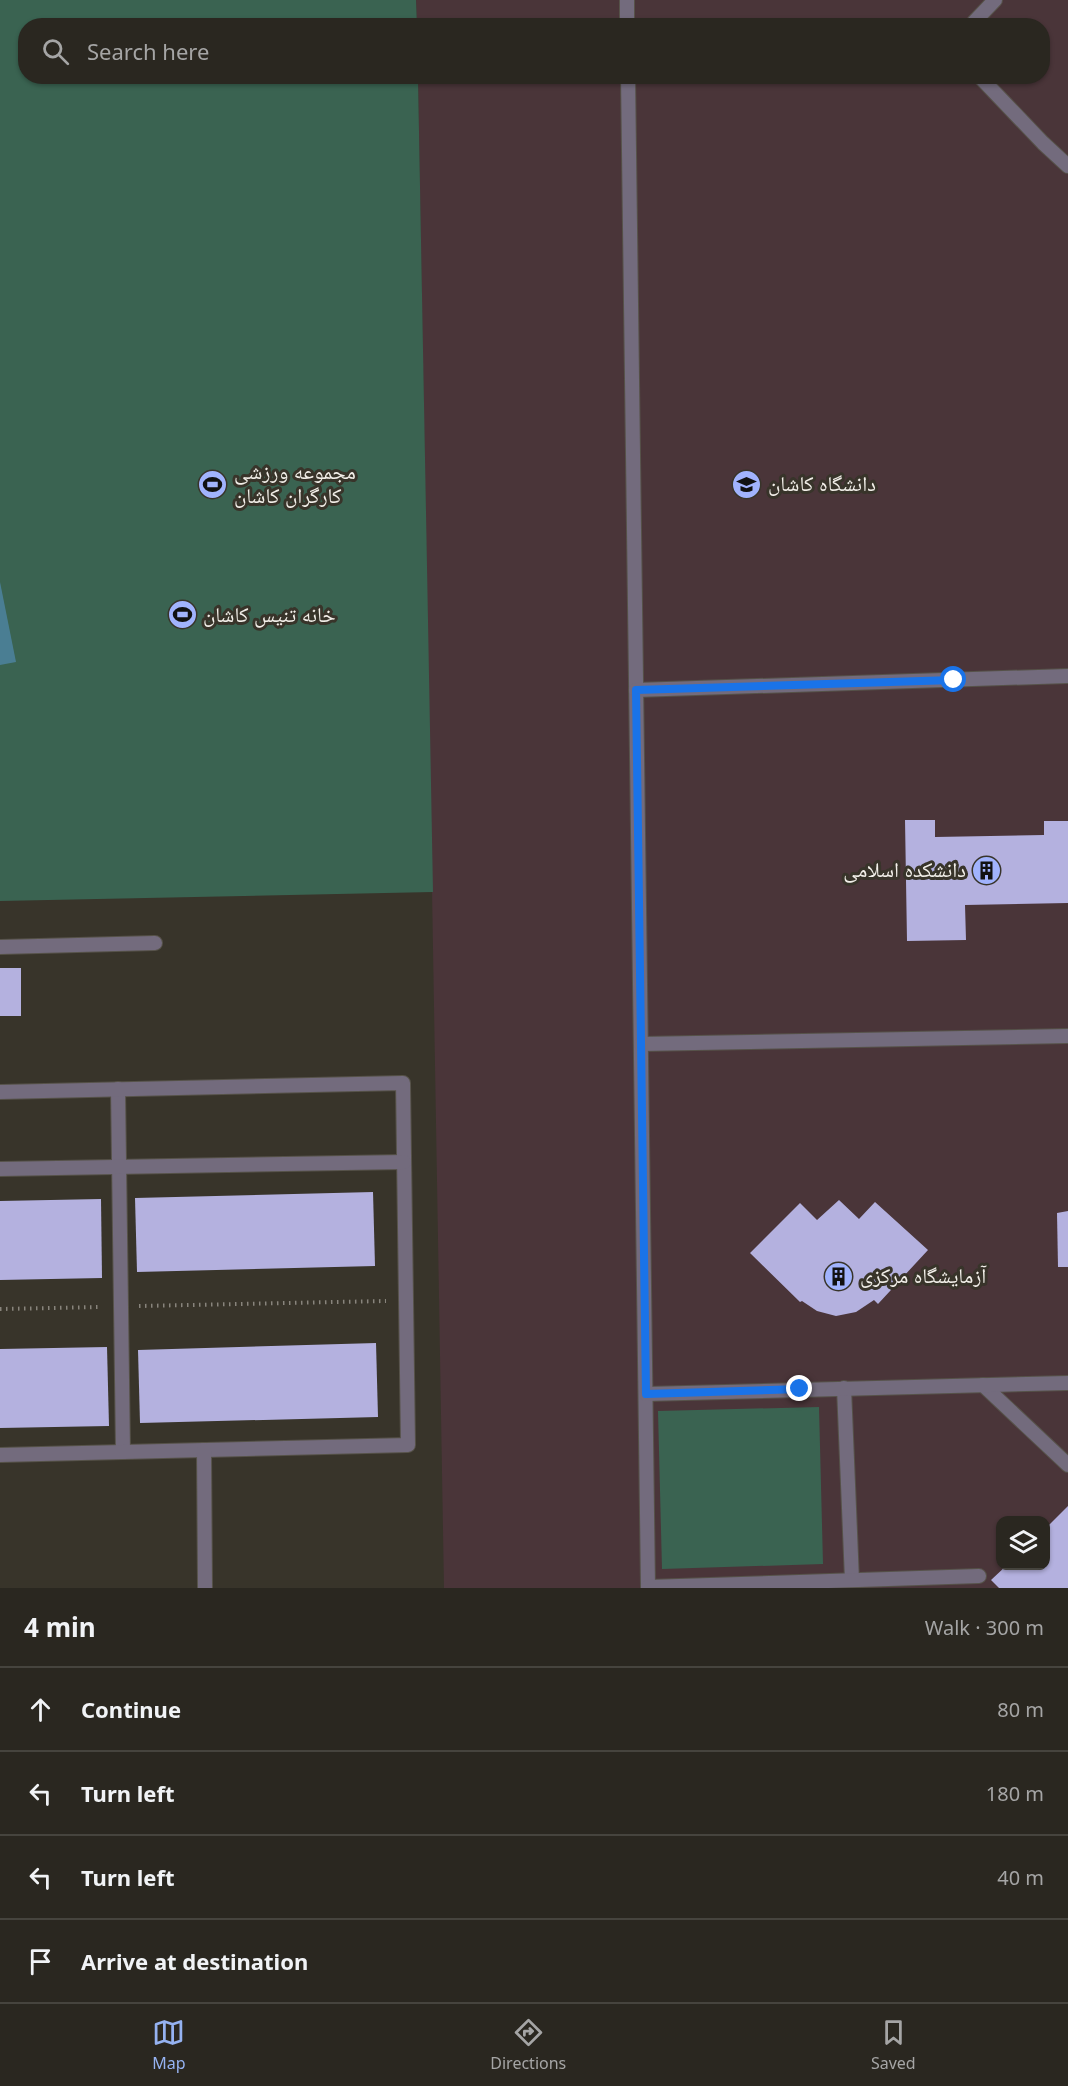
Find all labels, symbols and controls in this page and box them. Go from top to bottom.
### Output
search box [18,18,1050,84]
icon: search [39,35,72,68]
text: Search here [87,36,209,66]
place label: مجموعه ورزشی کارگران کاشان [234,457,356,509]
sports icon: مجموعه ورزشی کارگران کاشان [197,468,229,500]
school or university icon: دانشگاه کاشان [731,468,763,500]
place label: دانشگاه کاشان [768,469,876,497]
sports icon: خانه تنیس کاشان [166,599,198,631]
place label: خانه تنیس کاشان [203,600,336,628]
route start [940,666,966,692]
building icon: دانشکده اسلامی [971,854,1003,886]
place label: دانشکده اسلامی [843,855,966,883]
building icon: آزمایشگاه مرکزی [823,1260,855,1292]
place label: آزمایشگاه مرکزی [860,1261,987,1289]
route end [786,1375,812,1401]
map controls [996,1516,1050,1570]
button: layers [996,1516,1050,1570]
text: 4 min [24,1609,96,1645]
text: Walk · 300 m [925,1614,1044,1641]
icon: ahead [24,1693,57,1726]
text: Continue [81,1694,181,1724]
text: 80 m [997,1696,1044,1723]
icon: left [24,1777,57,1810]
text: Turn left [81,1778,175,1808]
text: 180 m [986,1780,1044,1807]
icon: left [24,1861,57,1894]
text: Turn left [81,1862,175,1892]
text: 40 m [997,1864,1044,1891]
icon: arrive [24,1945,57,1978]
text: Arrive at destination [81,1946,308,1976]
tab: Map [152,2016,186,2074]
tab: Directions [490,2016,566,2074]
tab: Saved [871,2016,916,2074]

